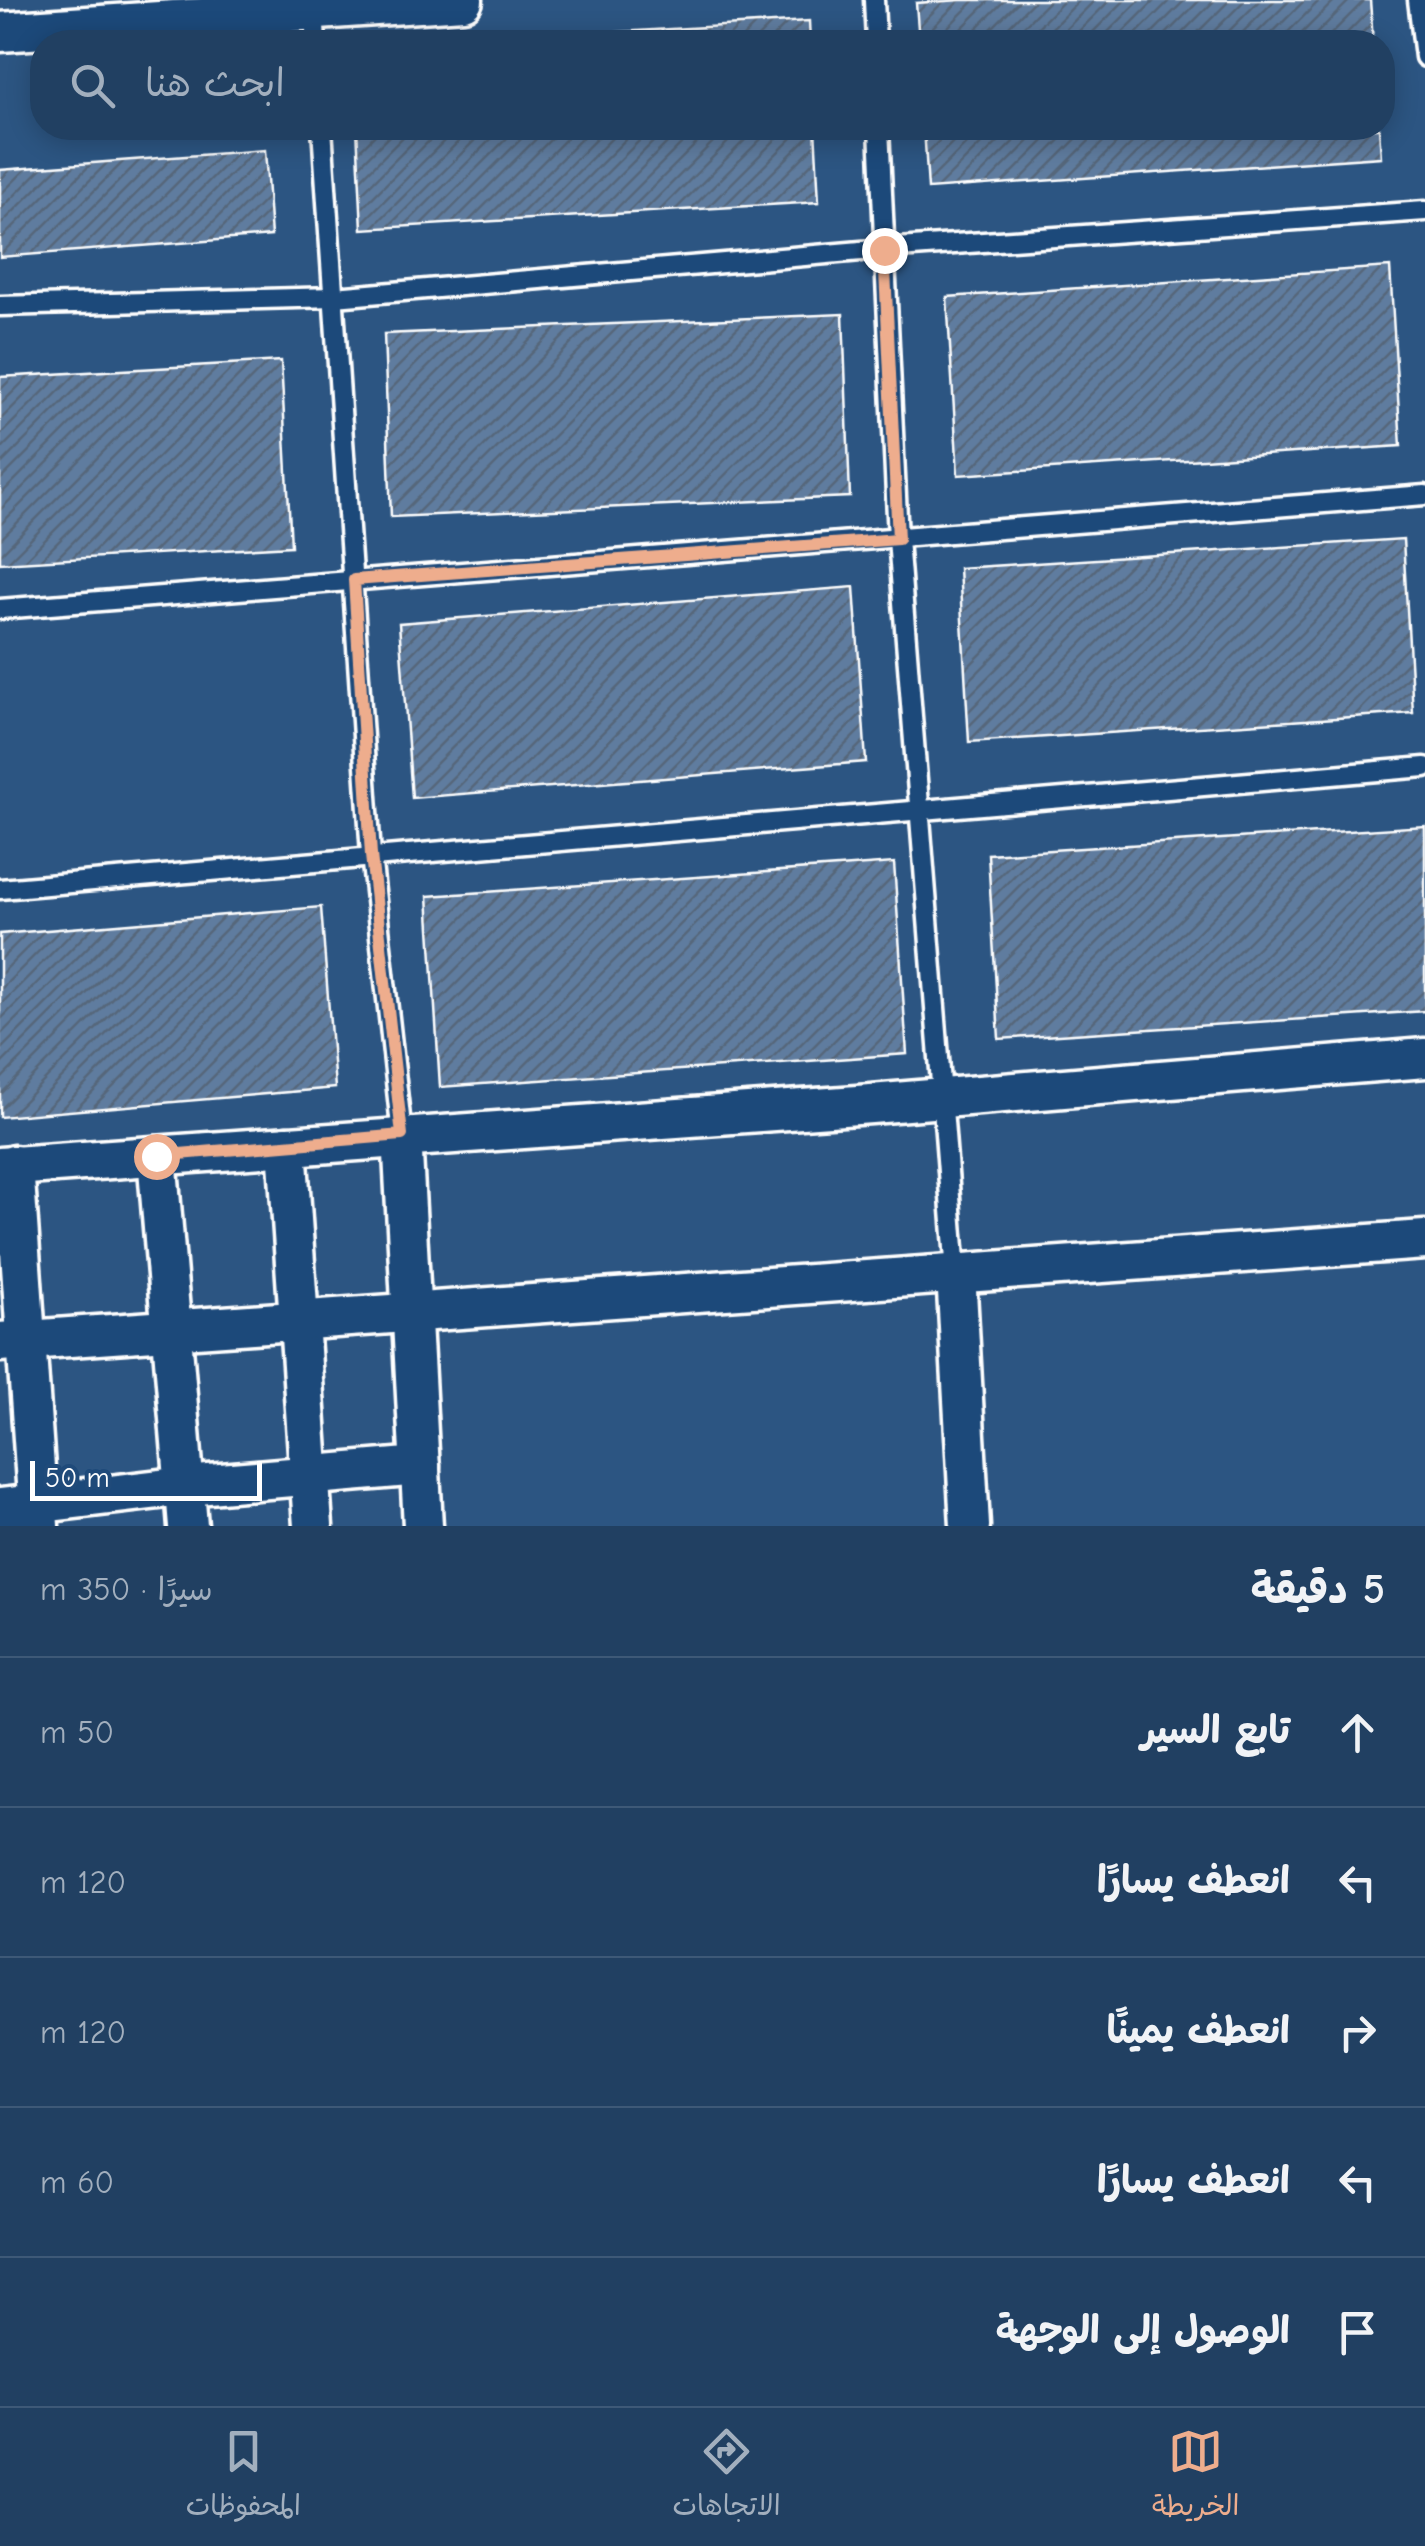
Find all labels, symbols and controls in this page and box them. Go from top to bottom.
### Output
search box [30,30,1395,140]
icon: search [65,58,120,113]
text: ابحث هنا [145,62,285,106]
route end [862,228,908,274]
route start [134,1134,180,1180]
scale bar [30,1456,262,1500]
text: 50 m [45,1462,110,1494]
text: 5 دقيقة [1251,1565,1385,1614]
text: سيرًا · 350 m [40,1571,213,1608]
icon: ahead [1330,1705,1385,1760]
text: تابع السير [1141,1709,1290,1753]
text: 50 m [40,1714,114,1751]
icon: left [1330,1855,1385,1910]
text: انعطف يسارًا [1097,1859,1290,1903]
text: 120 m [40,1864,126,1901]
icon: right [1330,2005,1385,2060]
text: انعطف يمينًا [1107,2009,1290,2053]
text: 120 m [40,2014,126,2051]
icon: left [1330,2155,1385,2210]
text: انعطف يسارًا [1097,2159,1290,2203]
text: 60 m [40,2164,114,2201]
icon: arrive [1330,2305,1385,2360]
text: الوصول إلى الوجهة [996,2309,1290,2353]
tab: المحفوظات [186,2424,301,2530]
tab: الاتجاهات [672,2424,781,2530]
tab: الخريطة [1152,2424,1239,2530]

